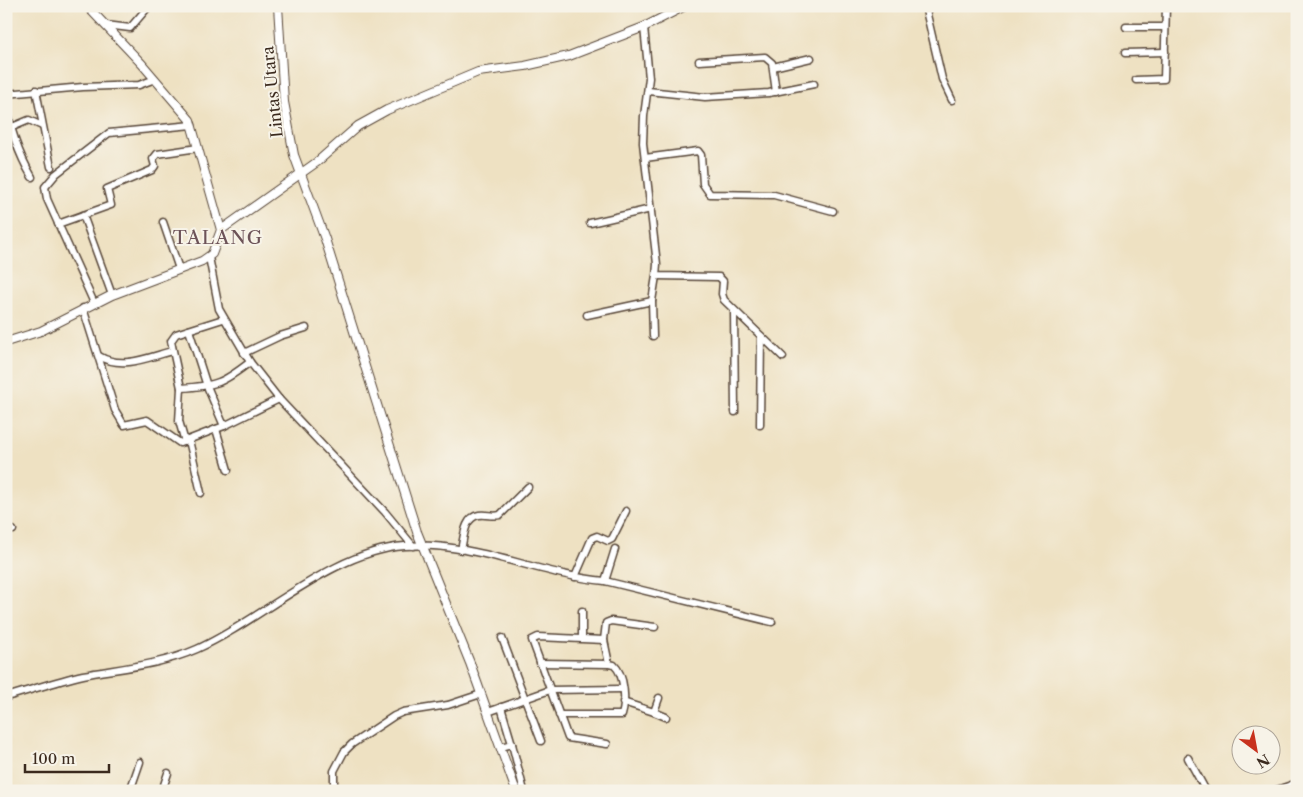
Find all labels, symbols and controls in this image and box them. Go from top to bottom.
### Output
street label: Lintas Utara [257,45,287,139]
district label: TALANG [173,226,263,249]
north arrow [1230,724,1280,774]
scale bar [25,742,109,774]
text: 100 m [32,749,75,768]
text: N [1253,750,1273,772]

